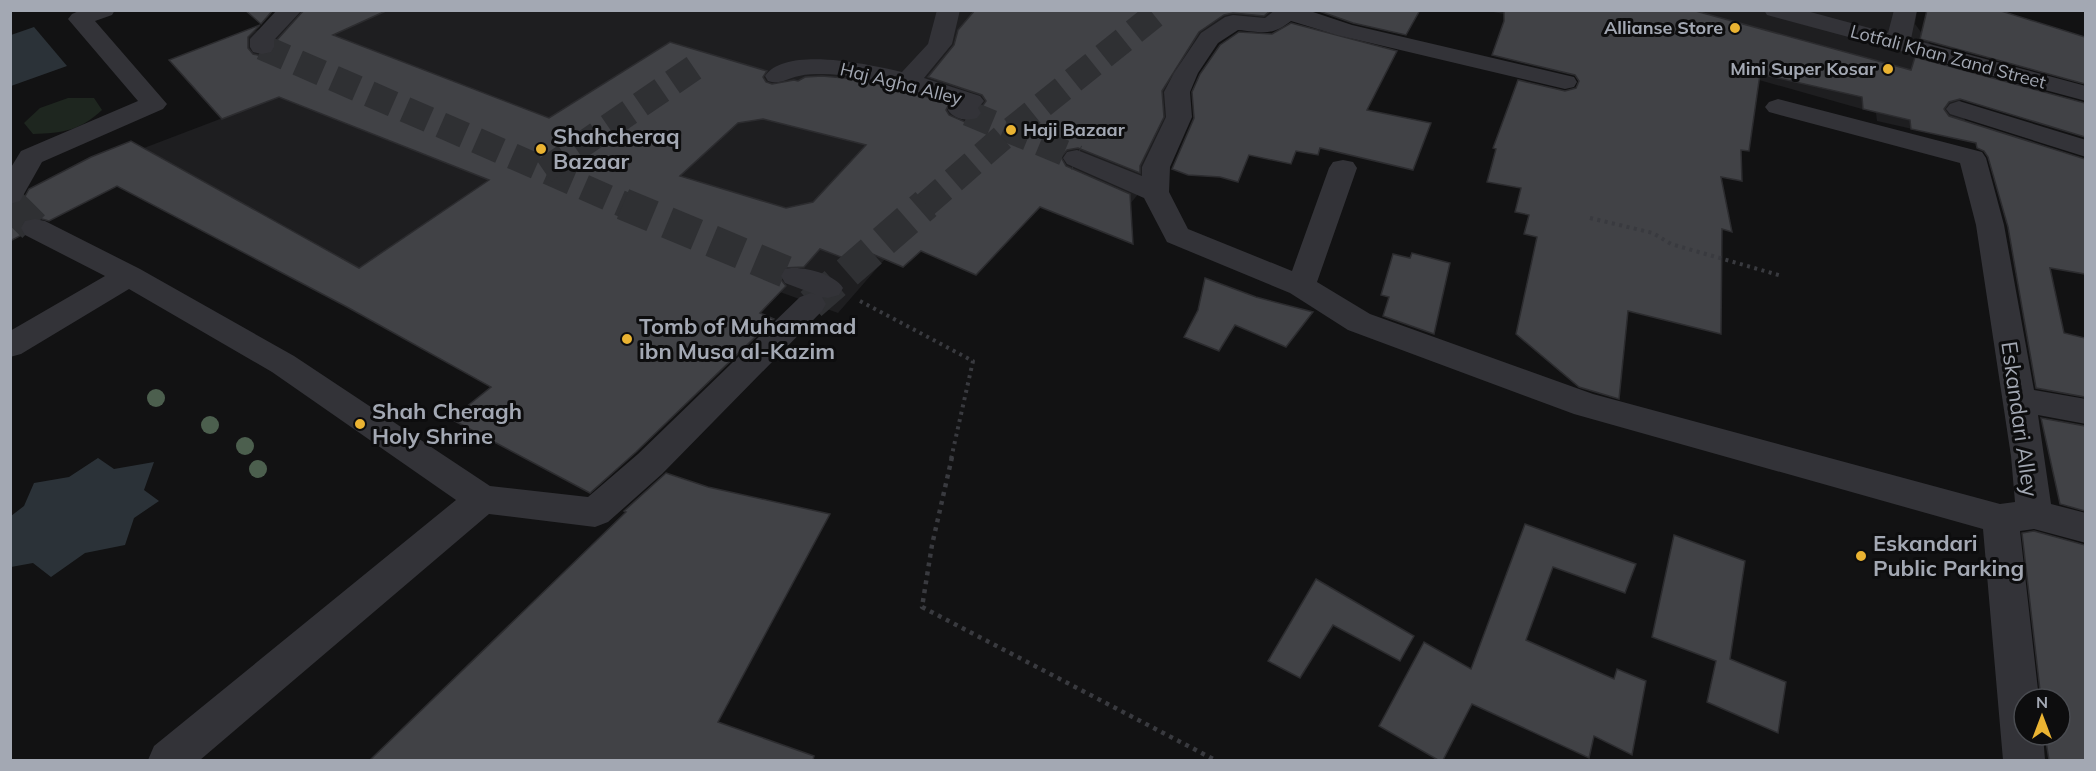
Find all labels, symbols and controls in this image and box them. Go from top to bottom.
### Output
place label: Allianse Store [1604,16,1723,39]
street label: Lotfali Khan Zand Street [1848,19,2048,94]
marker: Allianse Store [1728,21,1742,35]
street label: Haj Agha Alley [838,57,965,110]
place label: Mini Super Kosar [1730,57,1877,80]
marker: Mini Super Kosar [1881,62,1895,76]
place label: Haji Bazaar [1023,118,1126,141]
place label: Shahcheraq Bazaar [553,122,680,175]
marker: Haji Bazaar [1004,123,1018,137]
marker: Shahcheraq Bazaar [534,142,548,156]
place label: Tomb of Muhammad ibn Musa al-Kazim [639,312,856,365]
marker: Tomb of Muhammad ibn Musa al-Kazim [620,332,634,346]
street label: Eskandari Alley [1995,340,2045,499]
place label: Shah Cheragh Holy Shrine [372,397,522,450]
marker: Shah Cheragh Holy Shrine [353,417,367,431]
place label: Eskandari Public Parking [1873,529,2024,582]
marker: Eskandari Public Parking [1854,549,1868,563]
north arrow [2012,687,2072,747]
text: N [2036,692,2048,712]

